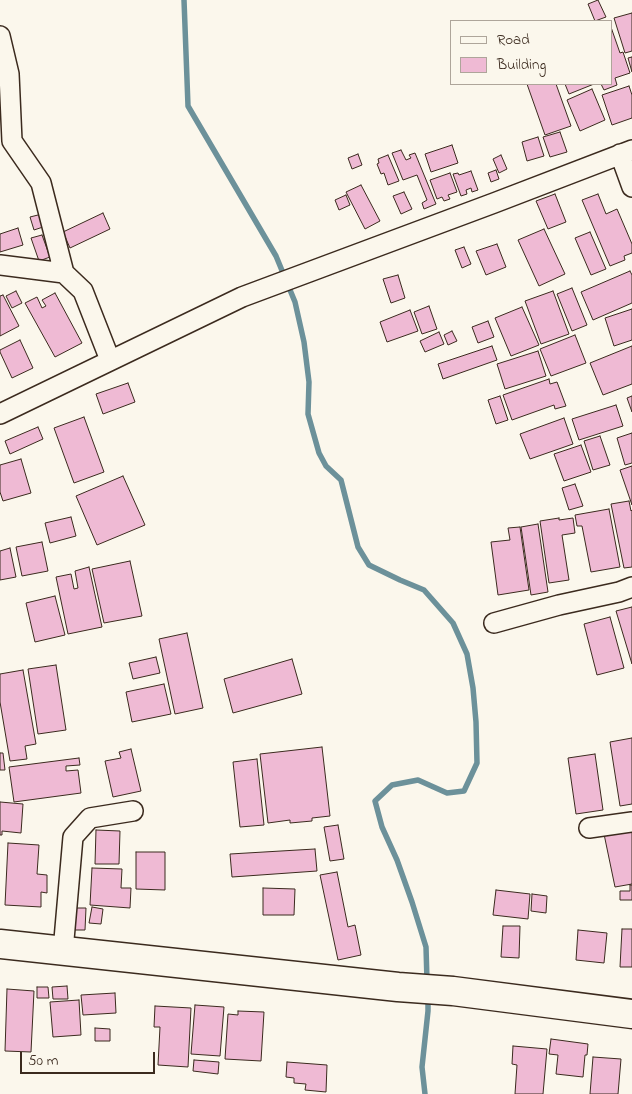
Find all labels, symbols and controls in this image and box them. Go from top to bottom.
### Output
legend [450,20,612,85]
text: Road [497,29,530,51]
text: Building [497,54,546,76]
scale bar [22,1042,158,1074]
text: 50 m [28,1050,58,1072]

